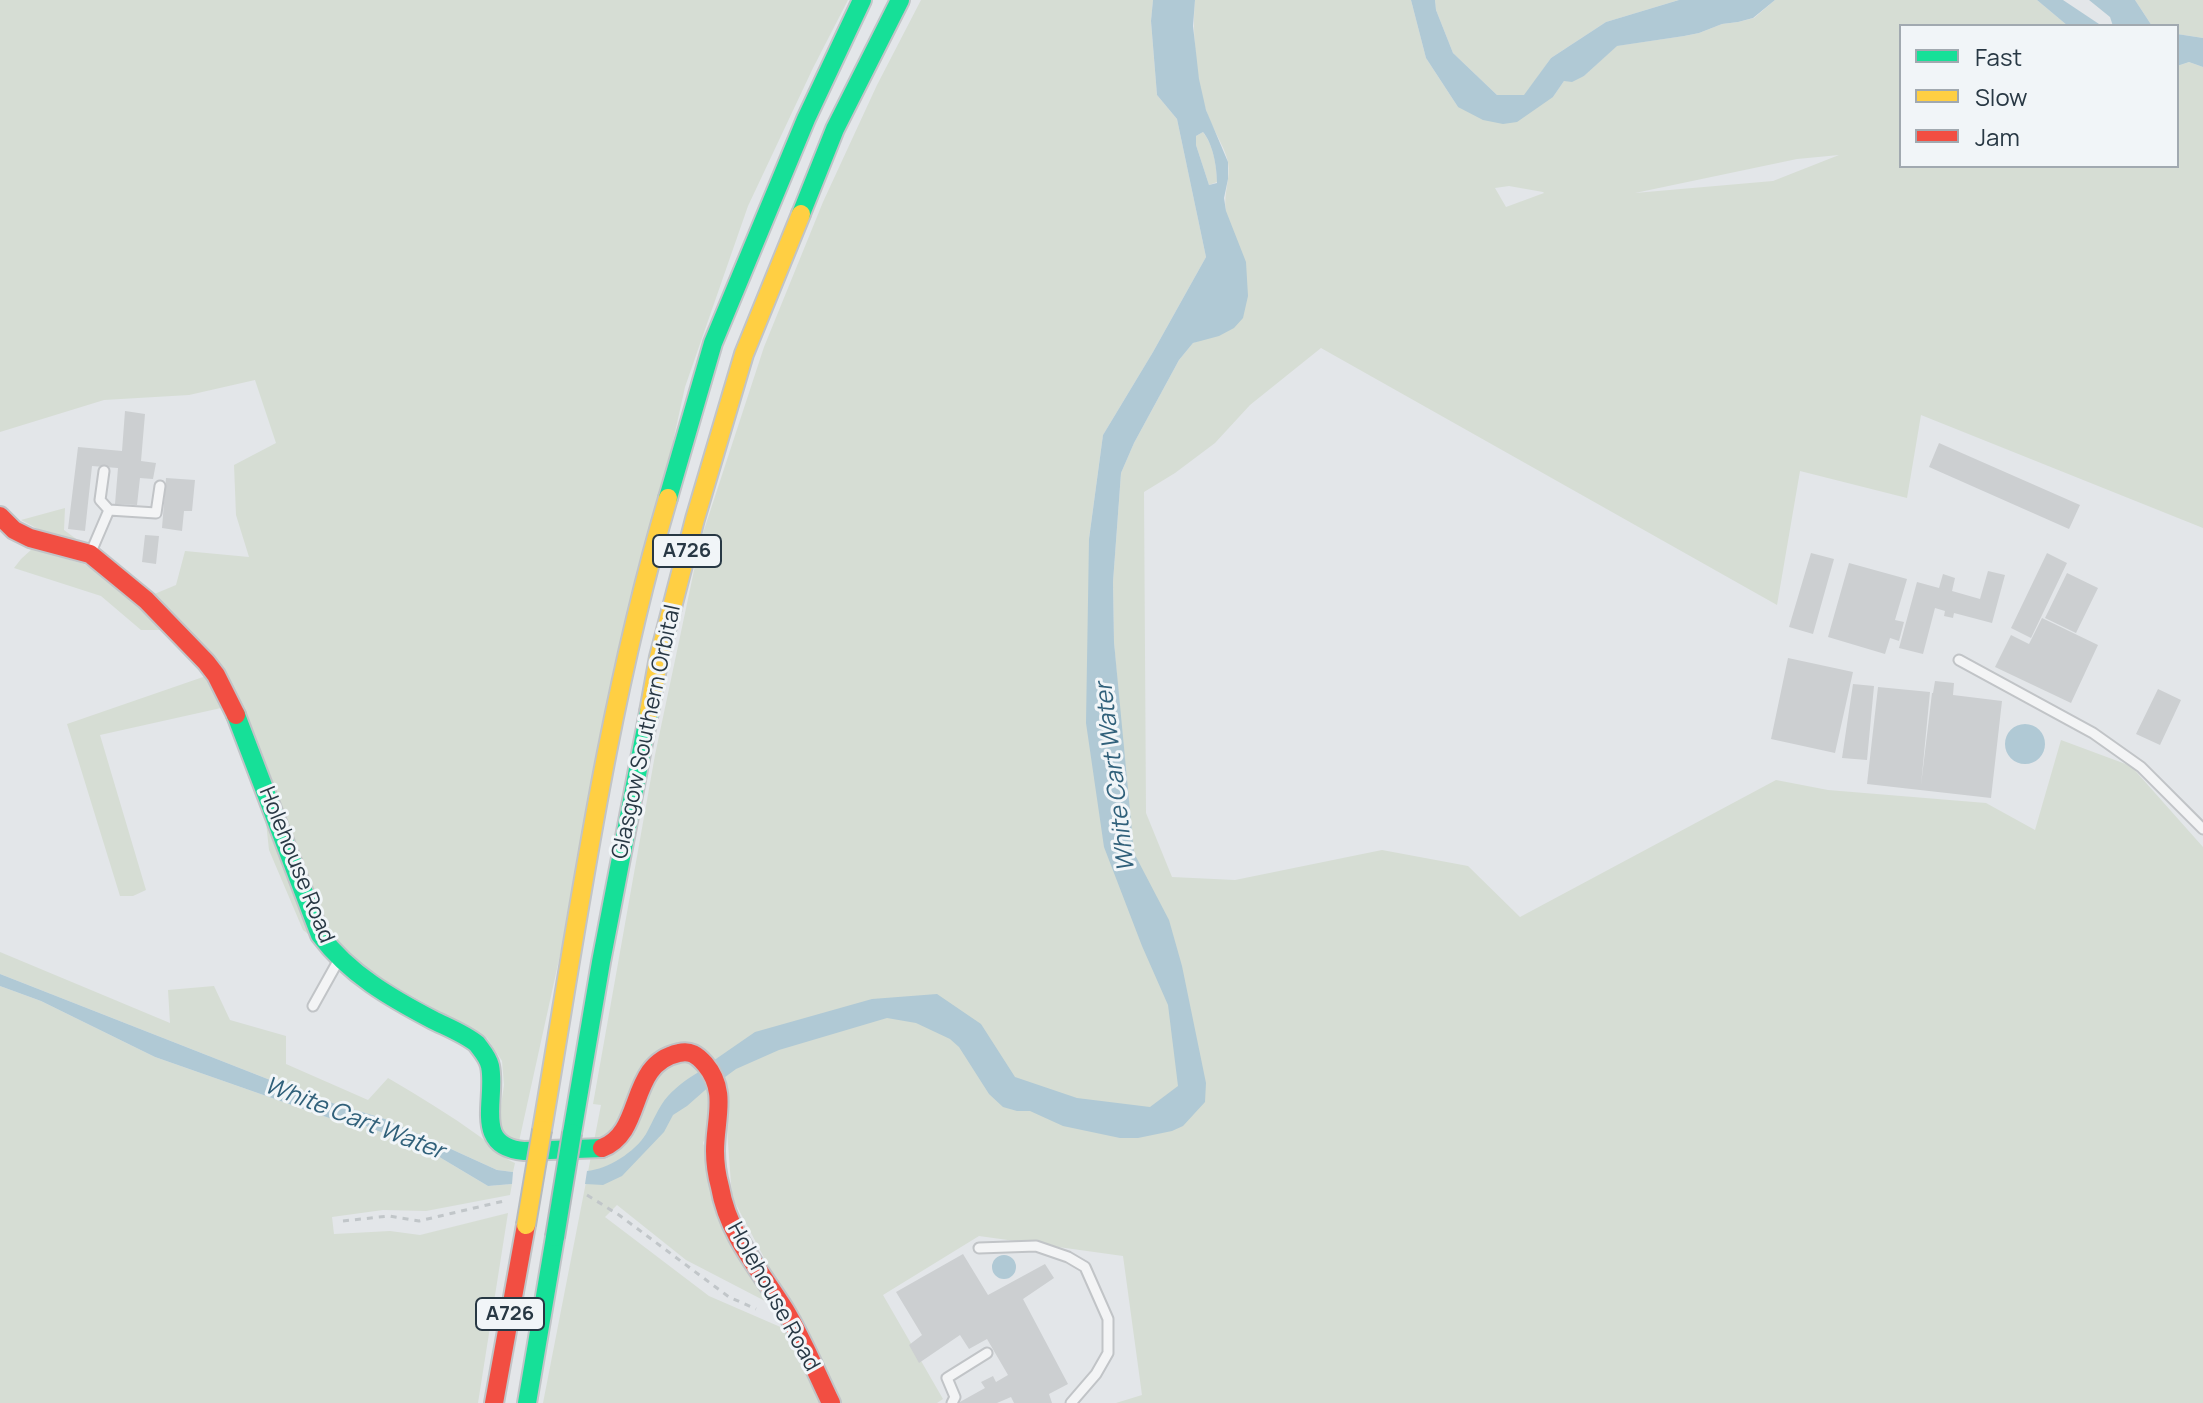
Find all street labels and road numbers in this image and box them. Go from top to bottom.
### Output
road number: A726 [653,535,721,567]
street label: Glasgow Southern Orbital [607,602,687,862]
street label: Holehouse Road [253,783,339,947]
street label: Holehouse Road [721,1218,825,1376]
road number: A726 [476,1298,544,1330]

